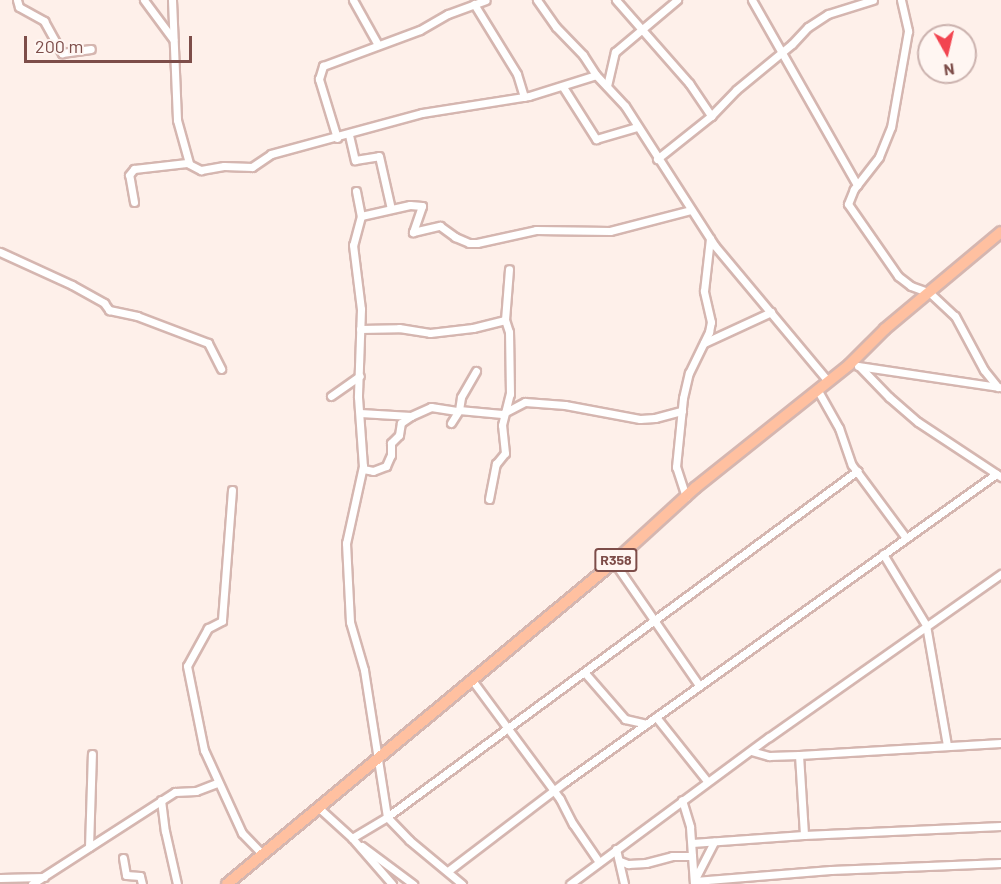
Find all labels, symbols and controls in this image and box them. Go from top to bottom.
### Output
scale bar [27,24,195,62]
north arrow [917,24,977,84]
text: 200 m [35,35,83,57]
text: N [943,60,956,80]
road number: R358 [594,549,638,571]

